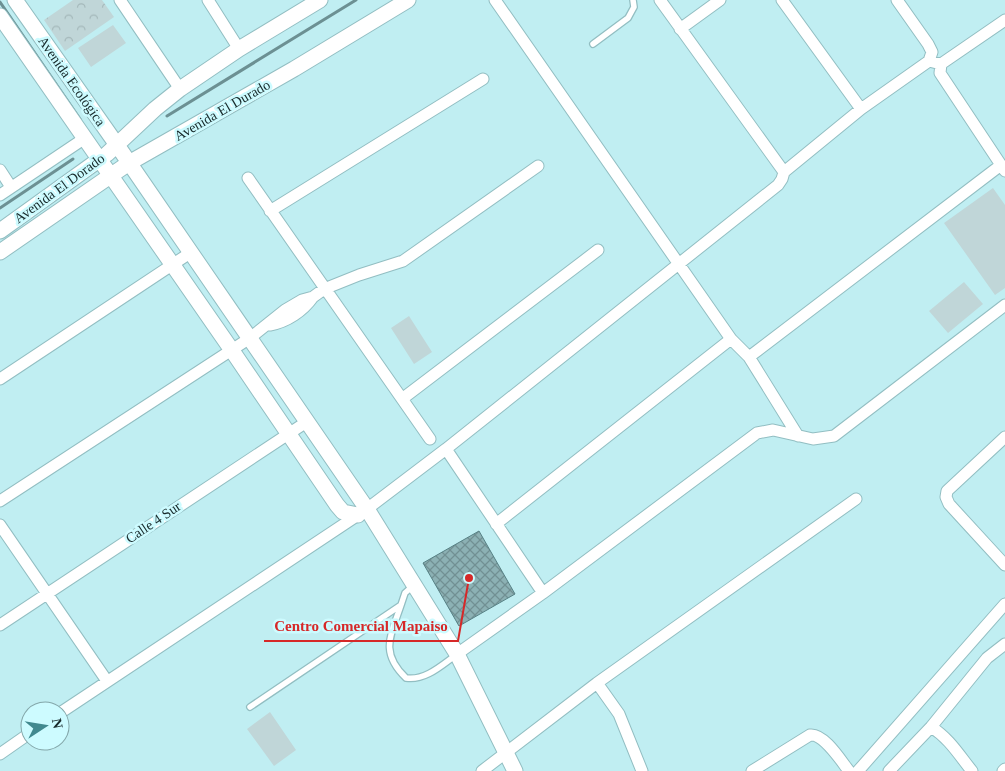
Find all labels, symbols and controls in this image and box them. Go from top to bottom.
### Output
street label: Avenida Ecológica [35,34,109,130]
street label: Avenida El Durado [172,77,273,144]
street label: Avenida El Dorado [11,151,107,226]
street label: Calle 4 Sur [123,498,184,546]
callout: Centro Comercial Mapaiso [264,611,458,641]
text: Centro Comercial Mapaiso [274,618,448,634]
north arrow [20,701,70,751]
text: N [49,717,66,730]

